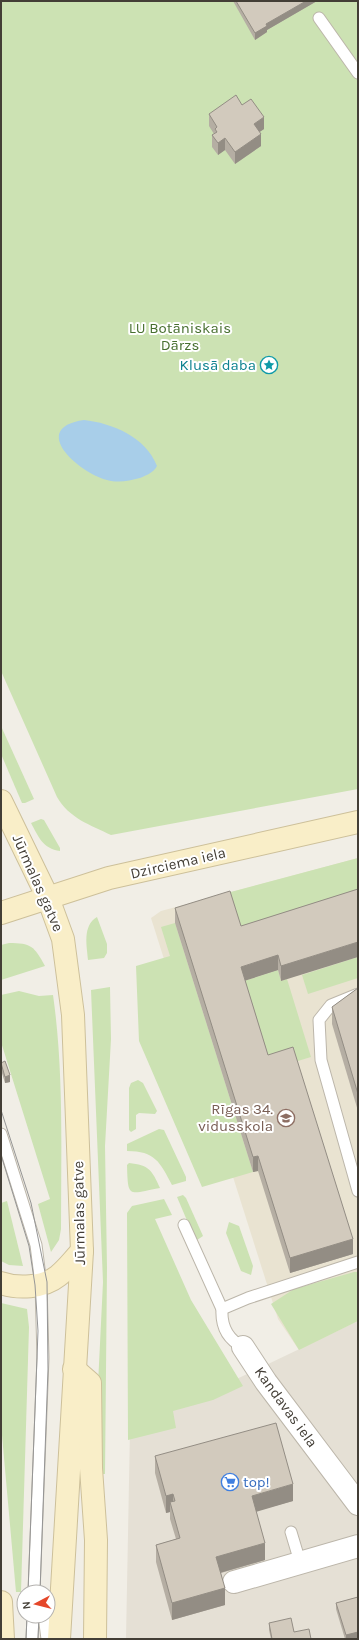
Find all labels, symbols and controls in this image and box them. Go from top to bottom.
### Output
park label: LU Botāniskais Dārzs [129,319,231,354]
place icon: Klusā daba [259,355,279,375]
place label: Klusā daba [180,356,256,374]
street label: Jūrmalas gatve [9,832,67,934]
street label: Dzirciema iela [129,843,227,883]
place label: Rīgas 34. vidusskola [198,1100,273,1135]
school or university icon: Rīgas 34. vidusskola [276,1108,296,1128]
street label: Jūrmalas gatve [69,1161,89,1265]
street label: Kandavas iela [251,1363,321,1451]
supermarket icon: top! [220,1472,240,1492]
place label: top! [243,1473,270,1491]
north arrow [16,1584,56,1624]
text: N [20,1600,34,1610]

